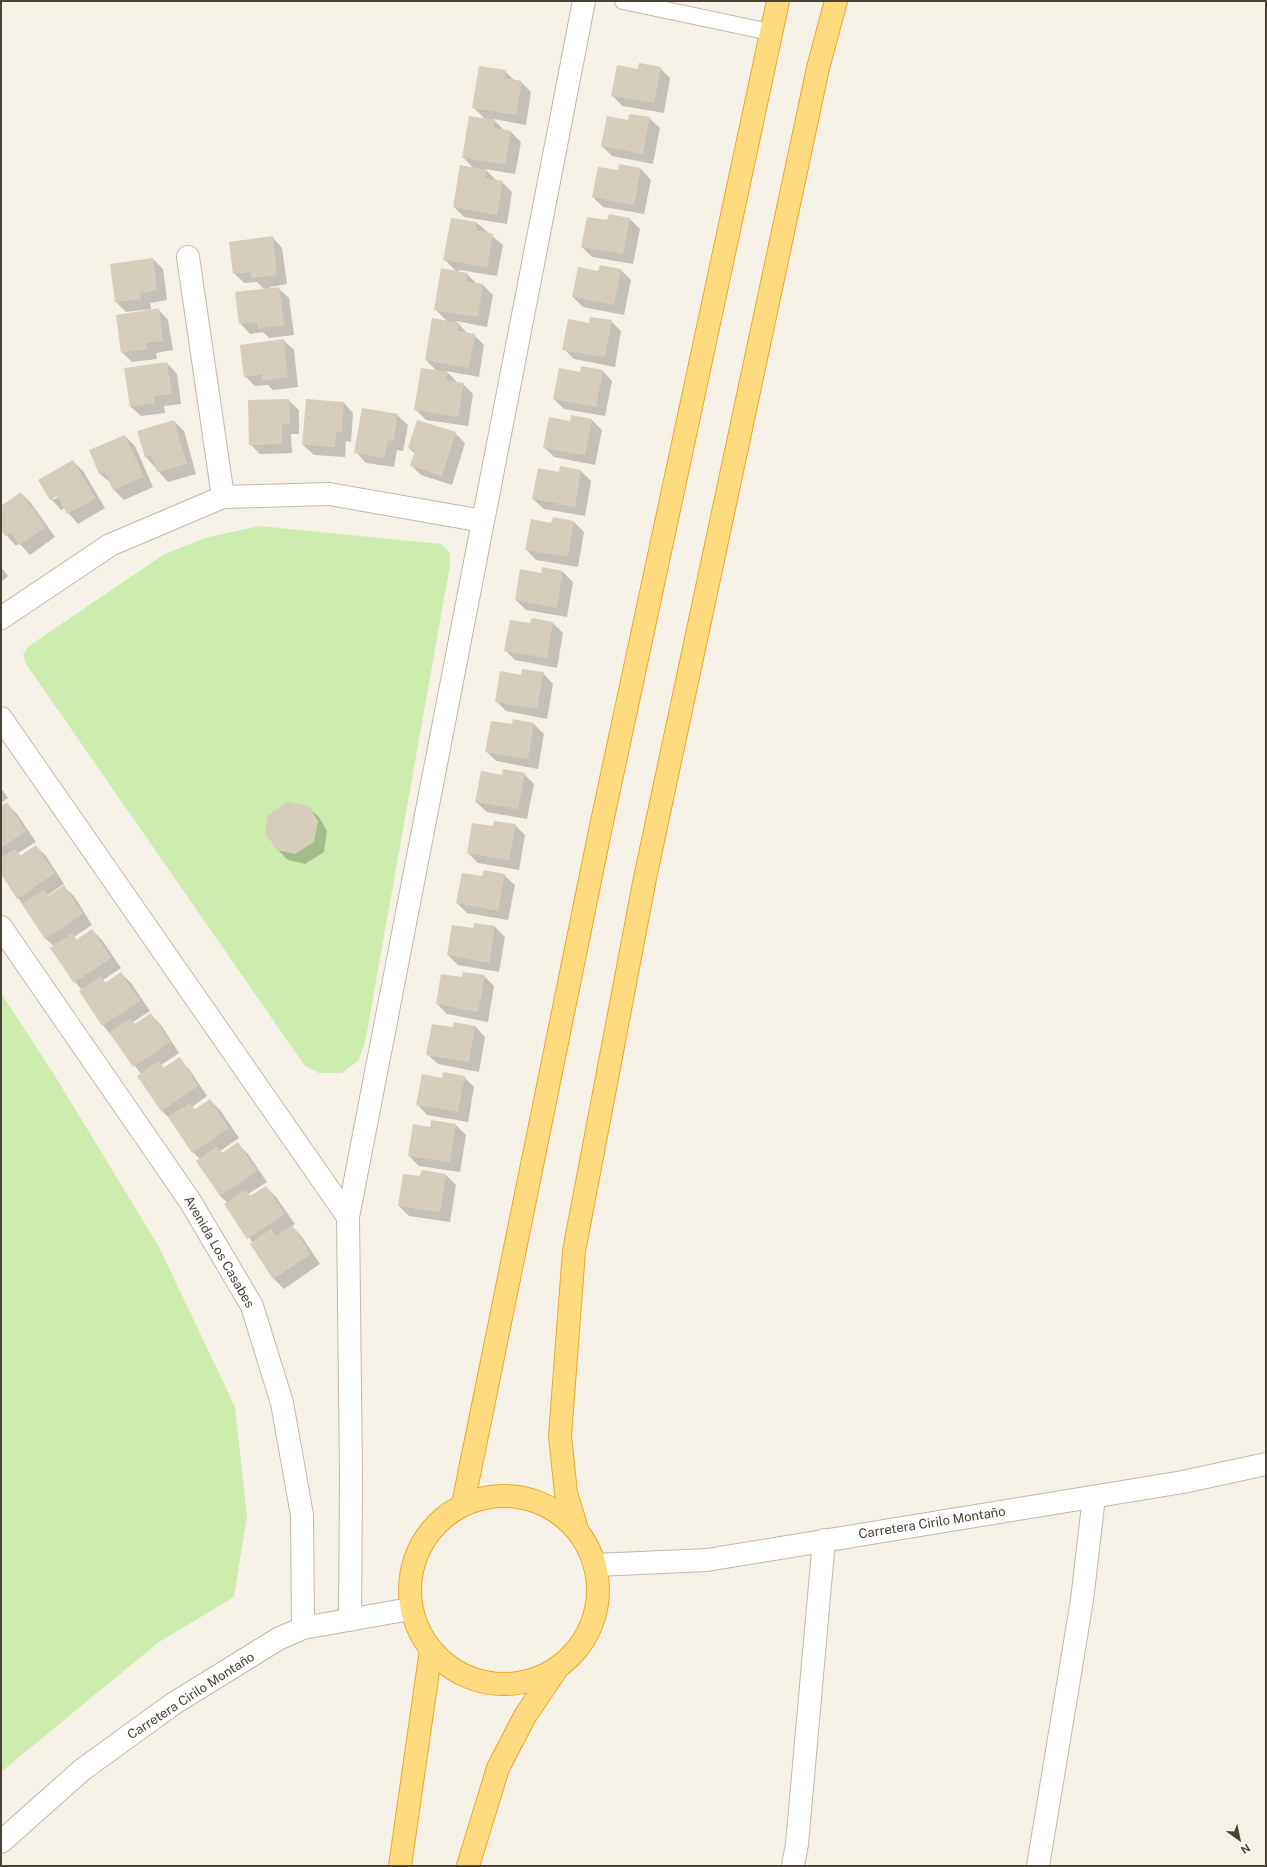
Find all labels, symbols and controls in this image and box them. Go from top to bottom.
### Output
street label: Avenida Los Casabes [181,1193,257,1311]
street label: Carretera Cirilo Montaño [857,1504,1007,1542]
street label: Carretera Cirilo Montaño [125,1649,257,1743]
north arrow [1219,1819,1259,1859]
text: N [1239,1842,1252,1856]

